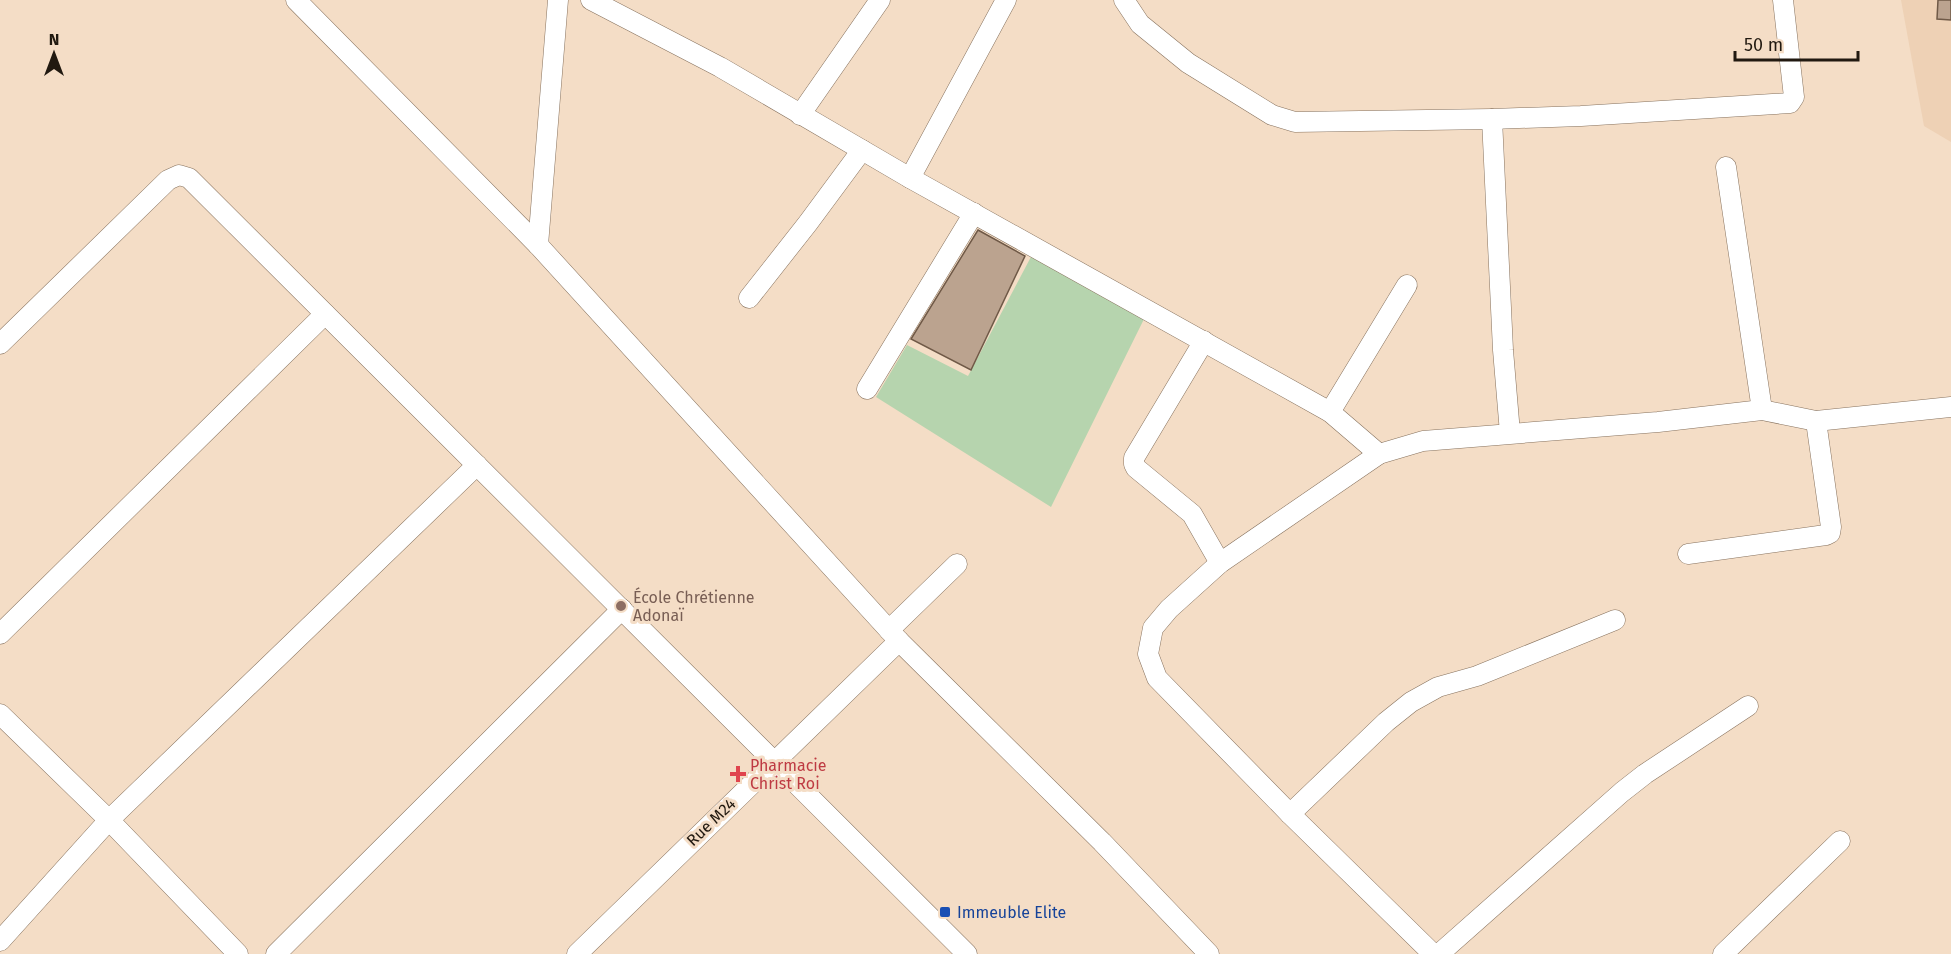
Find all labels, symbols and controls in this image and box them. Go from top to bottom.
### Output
north arrow [24,24,84,84]
scale bar [1735,24,1858,62]
text: N [49,30,59,49]
text: 50 m [1744,34,1783,56]
place label: École Chrétienne Adonaï [633,587,755,625]
marker: École Chrétienne Adonaï [614,599,628,613]
place label: Pharmacie Christ Roi [750,756,827,793]
marker: Pharmacie Christ Roi [731,767,745,781]
street label: Rue M24 [683,794,740,850]
place label: Immeuble Elite [957,903,1066,922]
marker: Immeuble Elite [938,905,952,919]

